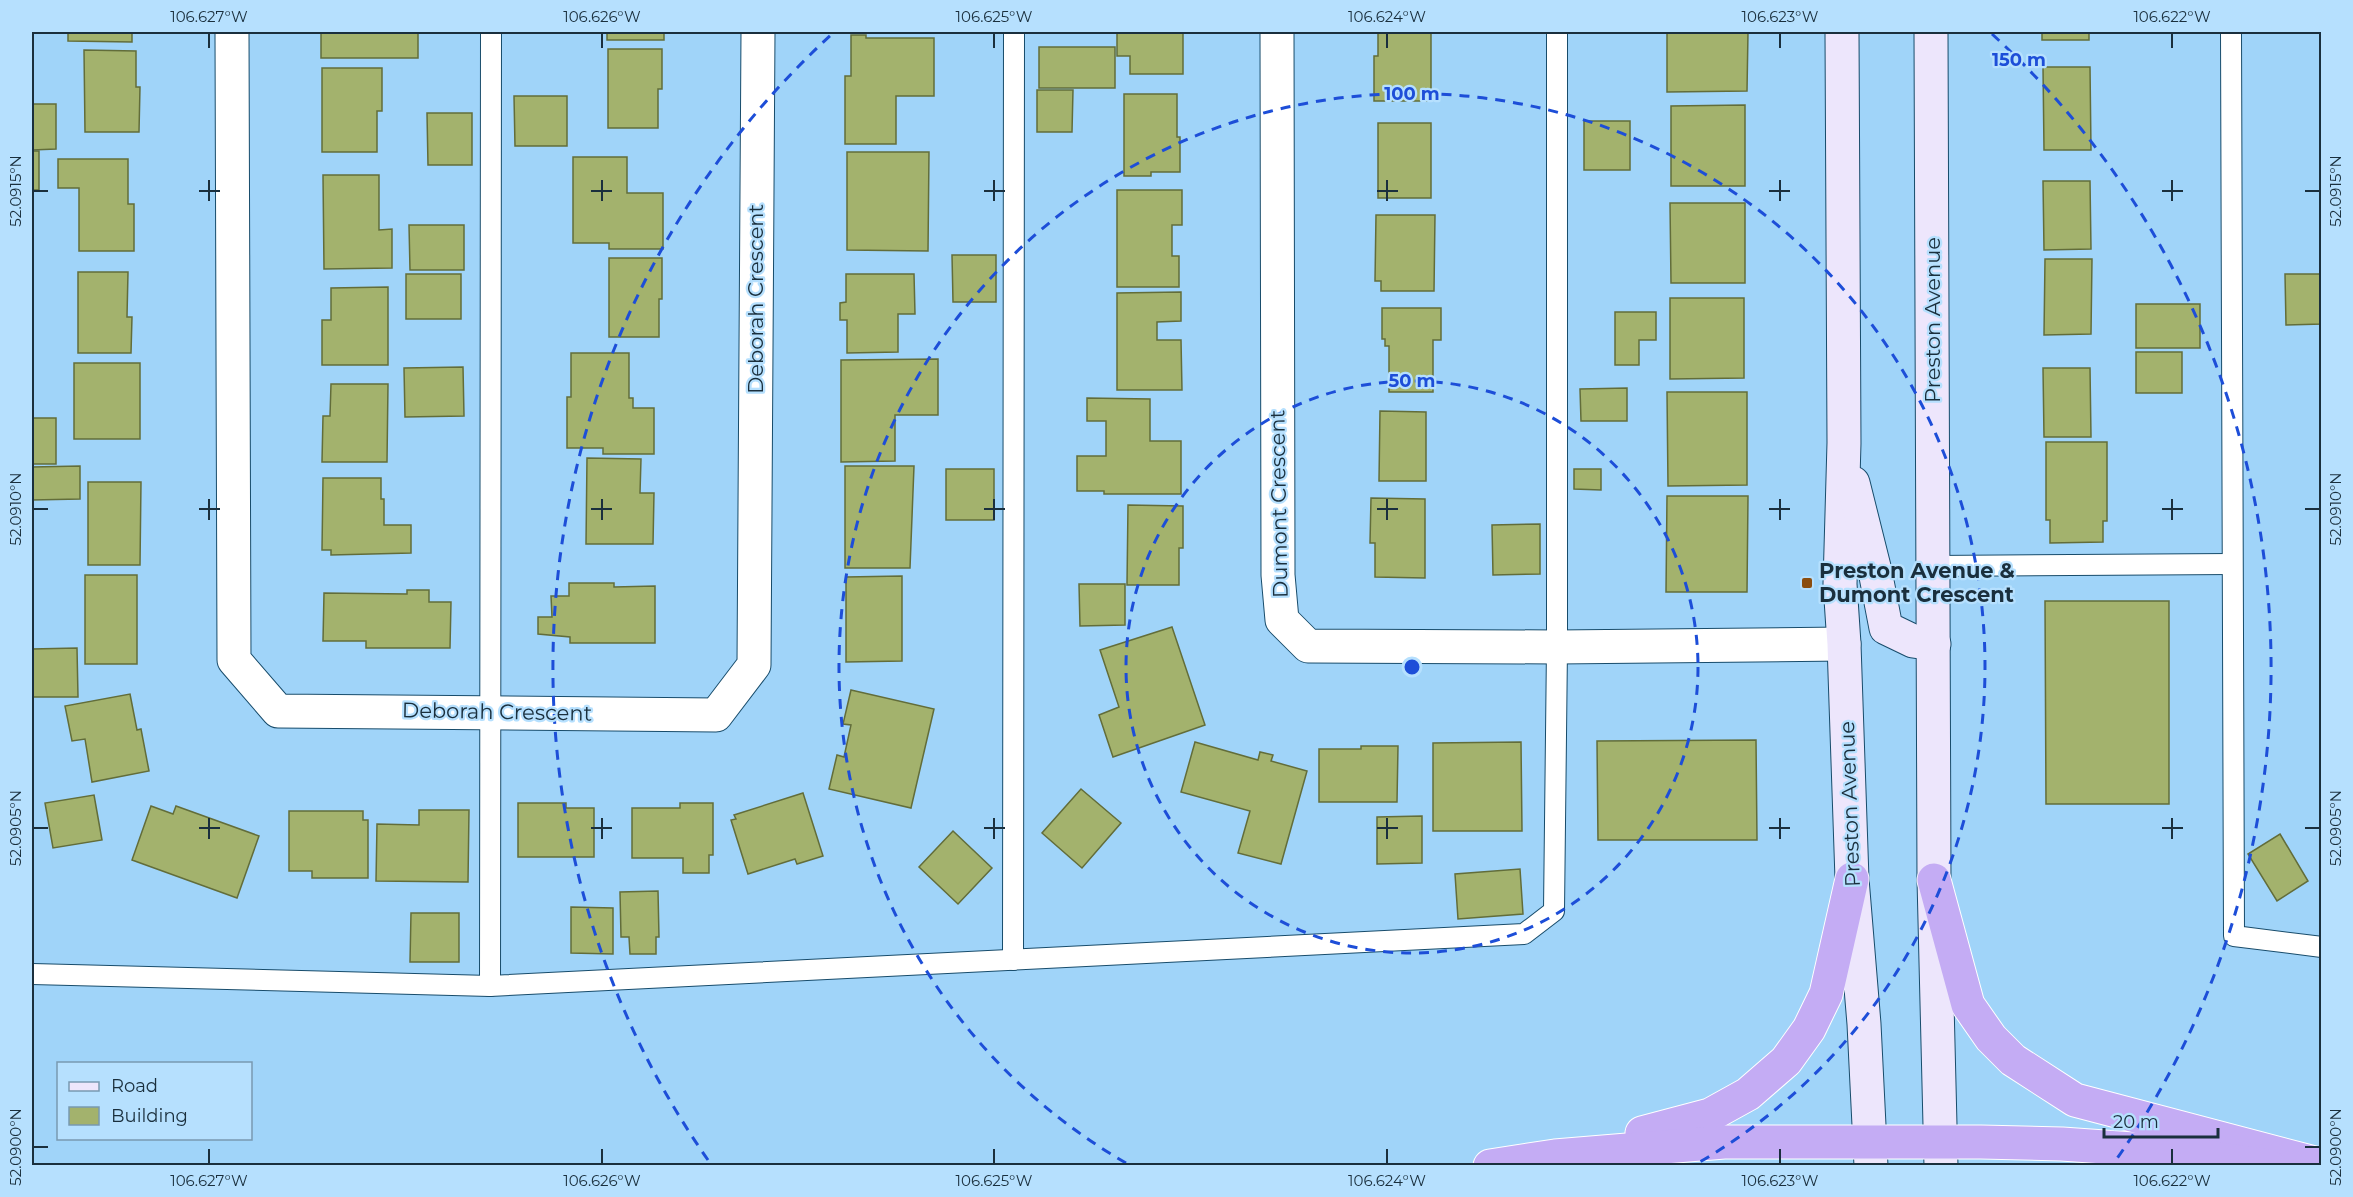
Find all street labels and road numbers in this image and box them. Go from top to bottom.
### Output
street label: Deborah Crescent [743,204,768,394]
street label: Preston Avenue [1920,237,1945,403]
street label: Dumont Crescent [1264,410,1293,598]
street label: Deborah Crescent [402,697,592,726]
street label: Preston Avenue [1834,721,1865,887]

